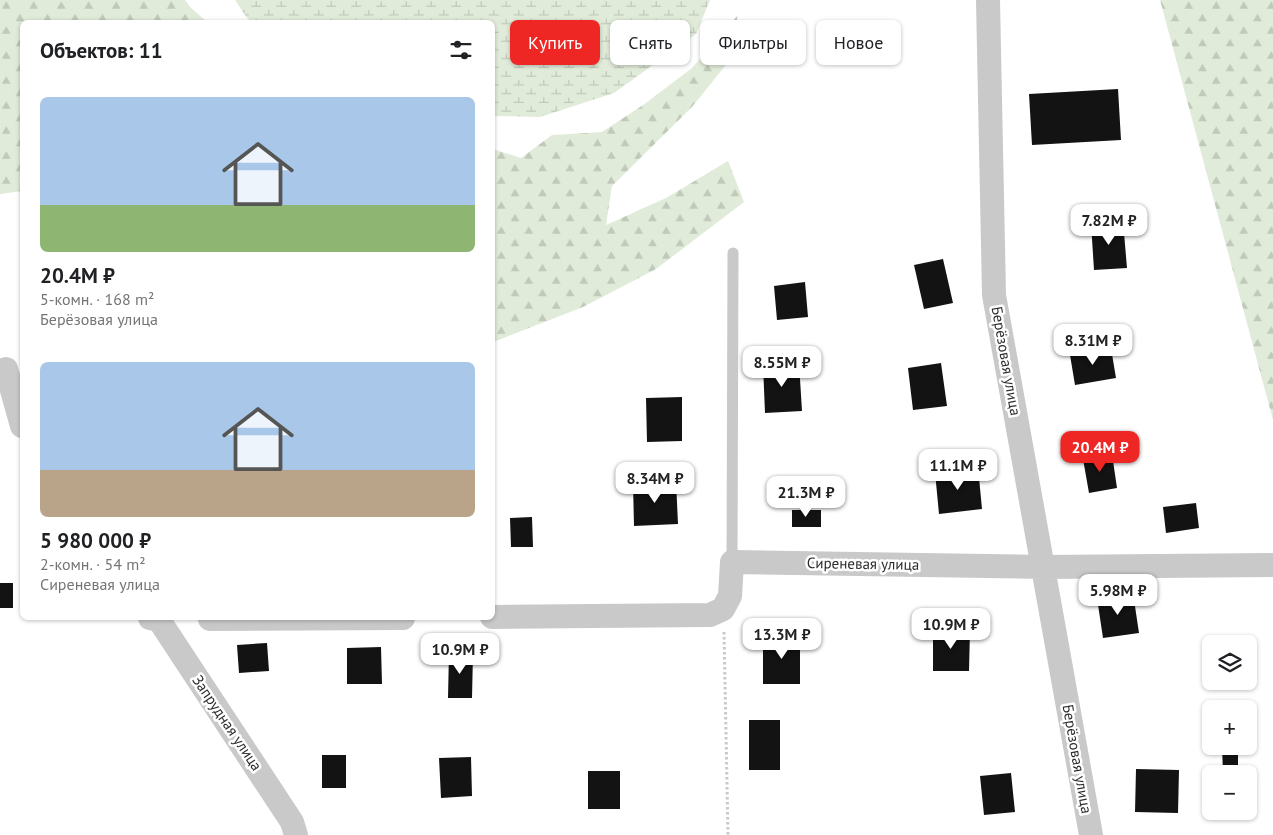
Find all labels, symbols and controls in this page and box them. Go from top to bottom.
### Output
chip: Купить [510,20,600,65]
chip: Снять [610,20,690,65]
chip: Фильтры [700,20,806,65]
chip: Новое [816,20,901,65]
icon: filters [447,36,475,64]
text: Объектов: 11 [40,37,163,64]
icon: home [213,129,303,219]
pin: 7.82M ₽ [1063,204,1155,246]
text: 7.82M ₽ [1081,210,1137,230]
text: 20.4M ₽ [40,262,115,289]
text: 5-комн. · 168 m² [40,289,154,309]
street label: Берёзовая улица [988,305,1025,417]
text: Берёзовая улица [40,309,158,329]
pin: 8.31M ₽ [1047,324,1139,366]
text: 8.31M ₽ [1064,330,1122,350]
pin: 8.55M ₽ [736,346,828,388]
text: 8.55M ₽ [753,352,811,372]
icon: home [213,394,303,484]
pin: 20.4M ₽ [1054,430,1146,473]
text: 20.4M ₽ [1071,437,1129,457]
pin: 11.1M ₽ [912,448,1004,491]
text: 11.1M ₽ [929,455,987,475]
pin: 8.34M ₽ [609,462,701,504]
text: 8.34M ₽ [626,468,684,488]
pin: 21.3M ₽ [760,476,852,518]
text: 21.3M ₽ [777,482,835,502]
text: 5 980 000 ₽ [40,527,151,554]
street label: Сиреневая улица [807,553,919,574]
text: 2-комн. · 54 m² [40,554,146,574]
text: Сиреневая улица [40,574,160,594]
pin: 5.98M ₽ [1072,574,1164,616]
text: 5.98M ₽ [1089,580,1147,600]
pin: 10.9M ₽ [905,608,997,650]
text: 10.9M ₽ [922,614,980,634]
pin: 13.3M ₽ [736,618,828,660]
text: 13.3M ₽ [753,624,811,644]
pin: 10.9M ₽ [414,632,506,675]
map controls [1202,635,1257,820]
button: layers [1202,635,1257,690]
text: 10.9M ₽ [431,639,489,659]
street label: Запрудная улица [188,671,266,774]
button: + [1202,700,1257,755]
street label: Берёзовая улица [1059,703,1096,815]
button: − [1202,765,1257,820]

